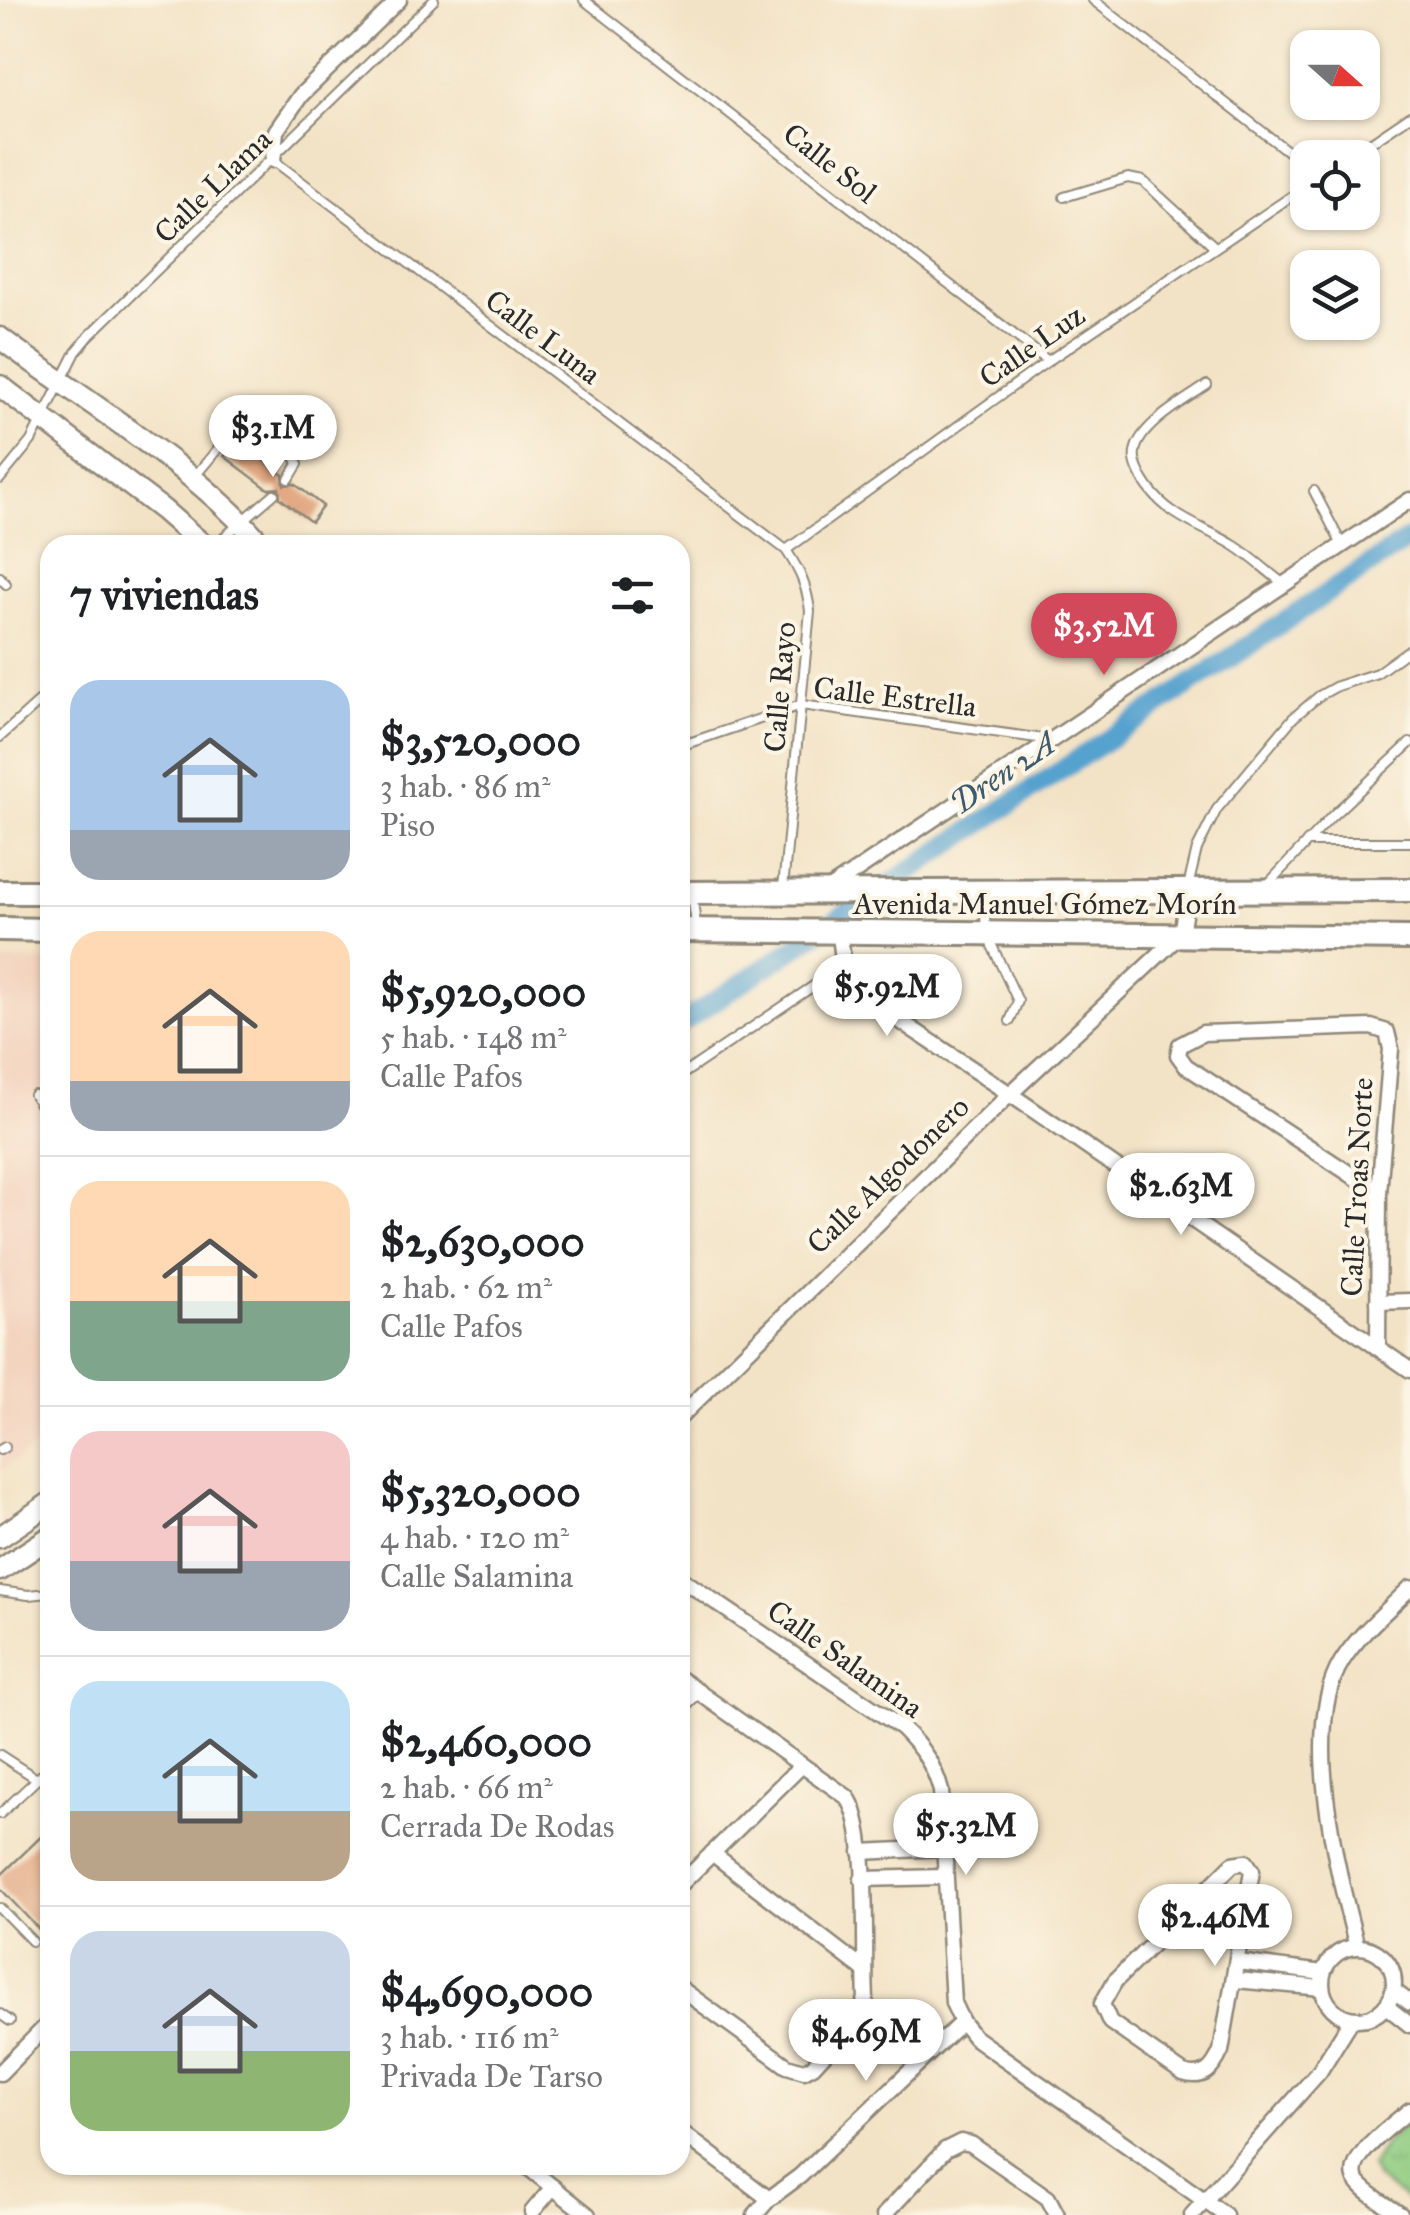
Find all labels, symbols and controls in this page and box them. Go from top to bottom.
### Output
north arrow [1290,30,1380,120]
map controls [1290,30,1380,340]
street label: Calle Sol [776,115,885,211]
street label: Calle Llama [147,121,279,251]
button: locate [1290,140,1380,230]
button: layers [1290,250,1380,340]
street label: Calle Luna [478,282,608,392]
street label: Calle Luz [972,297,1092,395]
pin: $3.1M [203,395,343,480]
text: $3.1M [231,408,315,447]
icon: filters [605,568,660,623]
text: 7 viviendas [70,569,259,621]
pin: $3.52M [1023,593,1185,678]
text: $3.52M [1053,606,1155,645]
street label: Calle Rayo [756,620,804,754]
street label: Calle Estrella [812,669,979,725]
text: $3,520,000 [380,715,581,767]
icon: home [150,720,270,840]
water label: Dren 2A [943,723,1065,823]
text: 3 hab. · 86 m² [380,767,550,806]
text: Piso [380,806,435,845]
street label: Avenida Manuel Gómez Morín [851,886,1237,922]
pin: $5.92M [806,954,968,1039]
text: $5,920,000 [380,966,586,1018]
text: $5.92M [834,967,940,1006]
icon: home [150,971,270,1091]
text: 5 hab. · 148 m² [380,1018,567,1057]
text: Calle Pafos [380,1057,523,1096]
street label: Calle Troas Norte [1333,1077,1381,1297]
street label: Calle Algodonero [799,1089,977,1261]
pin: $2.63M [1100,1153,1262,1238]
text: $2.63M [1129,1166,1233,1205]
text: $2,630,000 [380,1216,585,1268]
icon: home [150,1221,270,1341]
text: 2 hab. · 62 m² [380,1268,552,1307]
text: Calle Pafos [380,1307,523,1346]
text: $5,320,000 [380,1466,581,1518]
icon: home [150,1471,270,1591]
text: 4 hab. · 120 m² [380,1518,569,1557]
text: Calle Salamina [380,1557,573,1596]
street label: Calle Salamina [760,1592,930,1726]
text: $2,460,000 [380,1716,592,1768]
icon: home [150,1721,270,1841]
text: 2 hab. · 66 m² [380,1768,553,1807]
pin: $5.32M [885,1793,1047,1878]
text: $5.32M [915,1806,1017,1845]
text: Cerrada De Rodas [380,1807,614,1846]
pin: $2.46M [1134,1884,1296,1969]
text: $2.46M [1160,1897,1270,1936]
text: $4,690,000 [380,1966,593,2018]
icon: home [150,1971,270,2091]
pin: $4.69M [785,1999,947,2084]
text: $4.69M [811,2012,922,2051]
text: 3 hab. · 116 m² [380,2018,559,2057]
text: Privada De Tarso [380,2057,603,2096]

